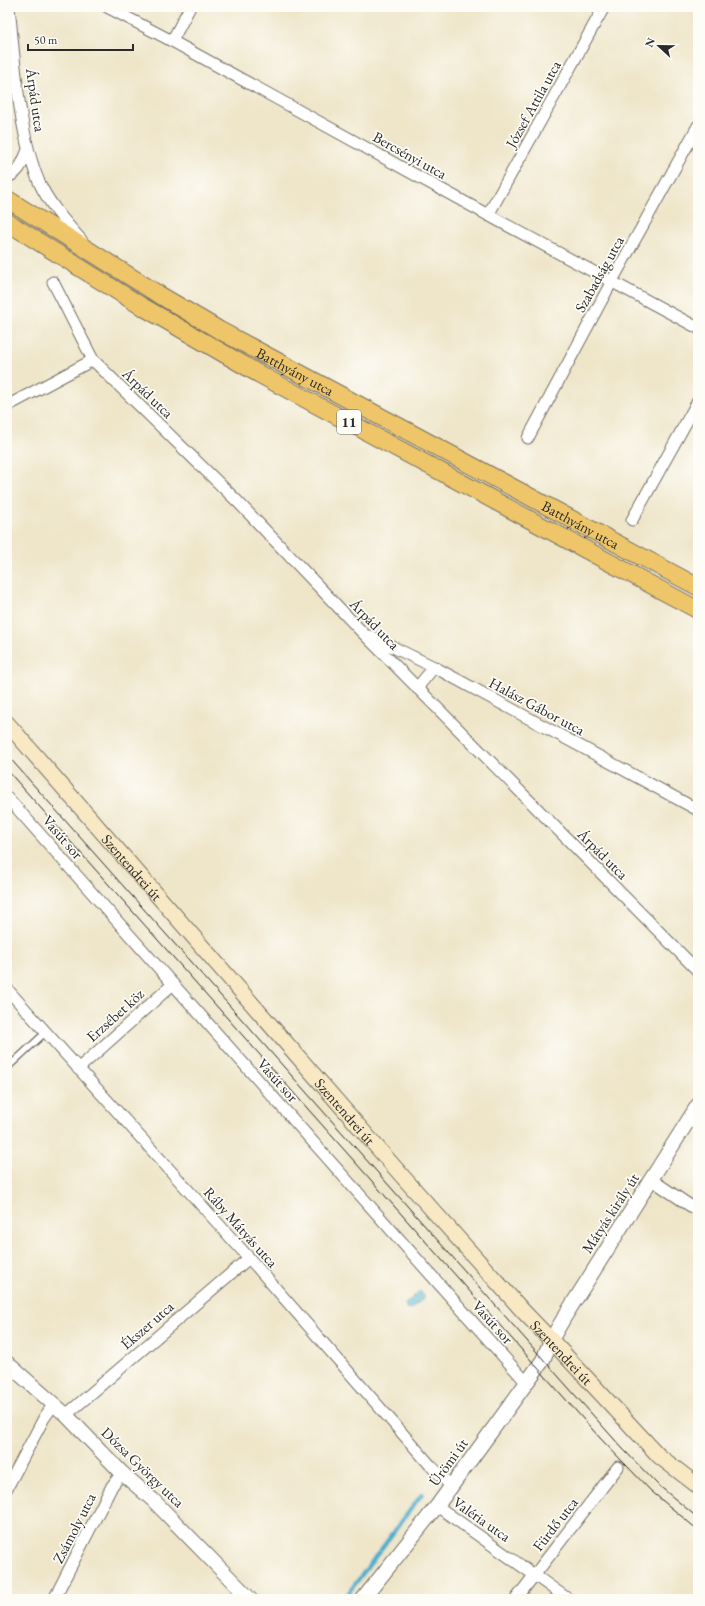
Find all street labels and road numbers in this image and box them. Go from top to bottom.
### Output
street label: József Attila utca [500,57,565,153]
street label: Árpád utca [22,66,50,133]
street label: Bercsényi utca [370,127,450,183]
street label: Szabadság utca [570,232,628,316]
street label: Batthyány utca [253,343,337,400]
street label: Árpád utca [118,363,178,422]
road number: 11 [337,410,361,434]
street label: Batthyány utca [539,496,623,553]
street label: Árpád utca [345,594,404,654]
street label: Halász Gábor utca [486,673,588,739]
street label: Vasút sor [39,811,87,863]
street label: Árpád utca [573,824,632,883]
street label: Szentendrei út [98,830,167,905]
street label: Erzsébet köz [82,984,148,1046]
street label: Vasút sor [253,1054,303,1106]
street label: Szentendrei út [311,1074,380,1149]
street label: Mátyás király út [577,1169,643,1257]
street label: Ráby Mátyás utca [200,1183,282,1271]
street label: Vasút sor [468,1296,518,1348]
street label: Ékszer utca [116,1297,178,1353]
street label: Szentendrei út [527,1315,597,1389]
street label: Dózsa György utca [98,1423,189,1511]
street label: Ürömi út [424,1434,472,1490]
street label: Zsámoly utca [48,1490,100,1566]
street label: Valéria utca [449,1492,515,1546]
street label: Fürdő utca [528,1493,582,1555]

